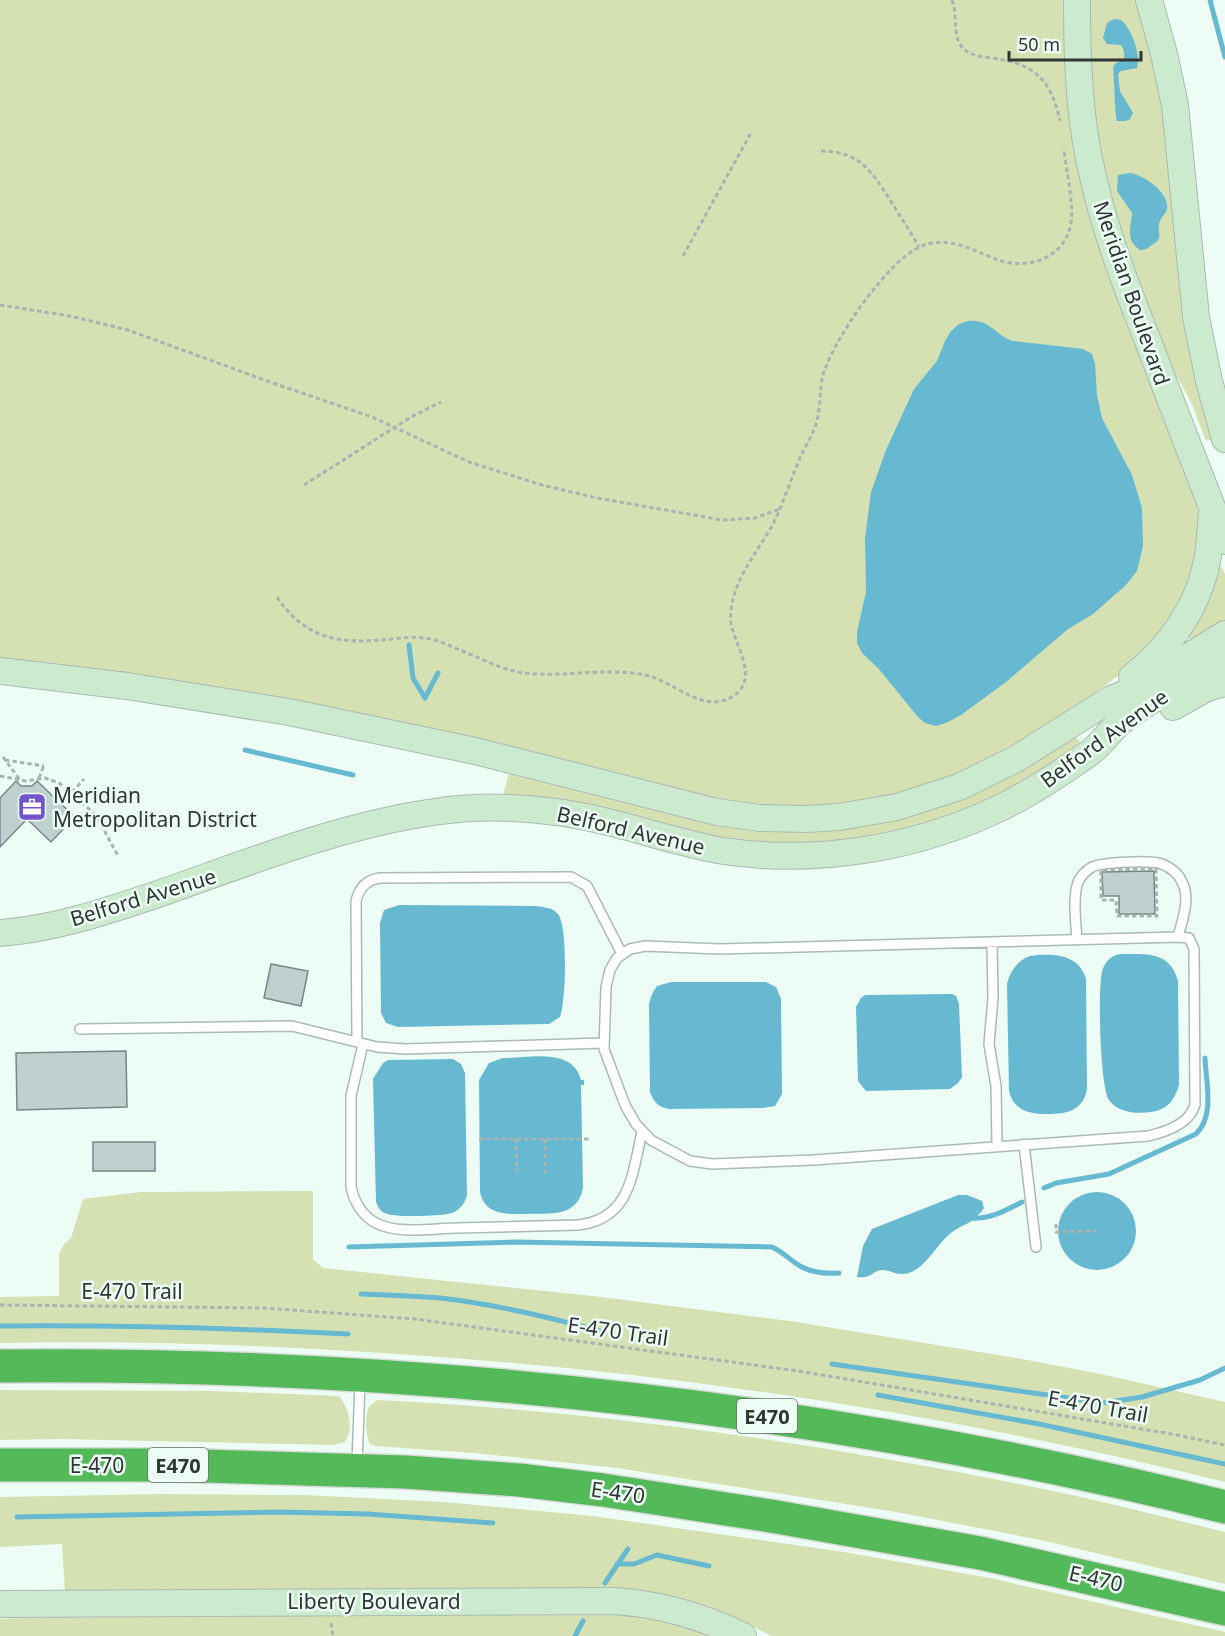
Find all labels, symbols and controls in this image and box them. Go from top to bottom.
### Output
scale bar [1009,24,1141,62]
text: 50 m [1018,32,1060,56]
street label: Meridian Boulevard [1087,197,1177,389]
street label: Belford Avenue [1035,682,1173,794]
place label: Meridian Metropolitan District [53,781,257,833]
office icon: Meridian Metropolitan District [16,791,48,823]
street label: Belford Avenue [554,799,708,861]
street label: Belford Avenue [67,862,219,932]
street label: E-470 Trail [81,1277,183,1305]
street label: E-470 Trail [566,1310,670,1352]
street label: E-470 Trail [1046,1383,1150,1429]
road number: E470 [737,1399,797,1433]
road number: E470 [148,1448,208,1482]
street label: E-470 [70,1451,124,1479]
street label: E-470 [589,1474,647,1510]
street label: E-470 [1066,1558,1126,1598]
street label: Liberty Boulevard [287,1587,461,1615]

